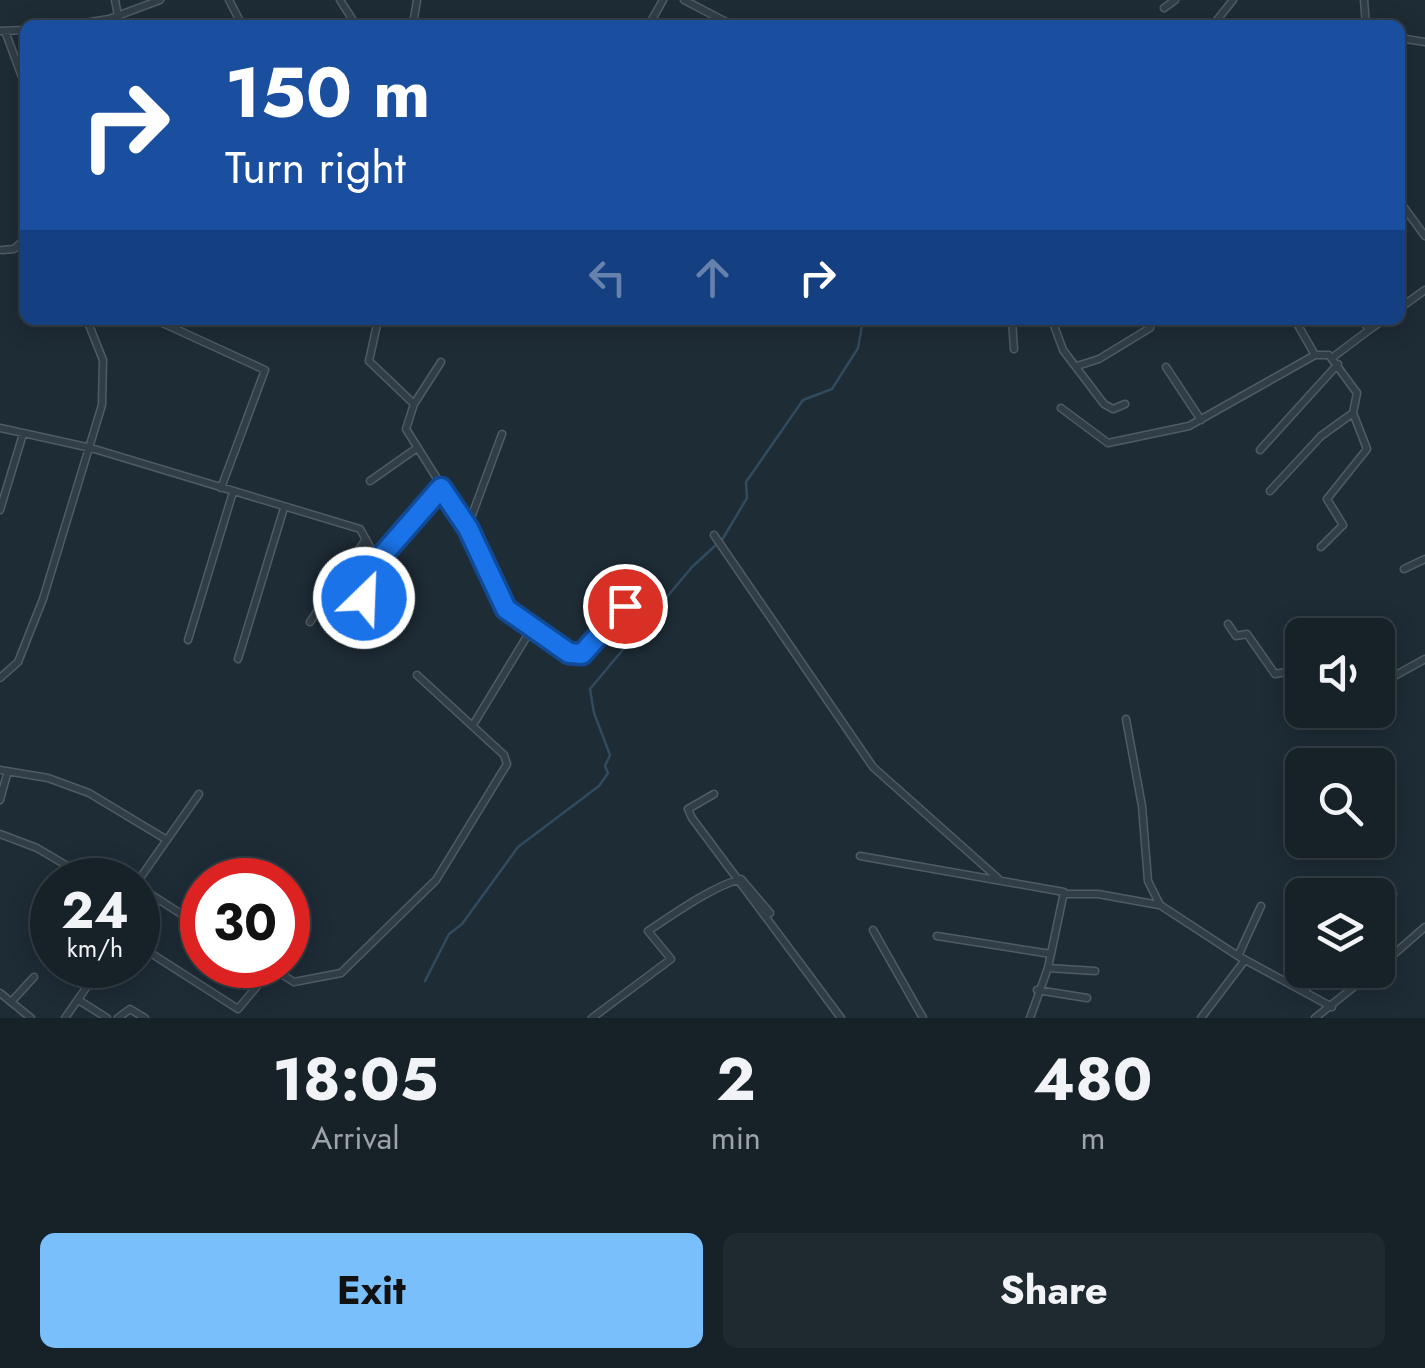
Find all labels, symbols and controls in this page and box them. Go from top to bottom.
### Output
text: 150 m [225,42,431,143]
icon: right [60,60,190,190]
text: Turn right [225,135,406,200]
icon: left [580,250,635,305]
icon: ahead [685,250,740,305]
icon: right [790,250,845,305]
position arrow [312,546,416,650]
pin [583,564,668,649]
icon: arrive [598,579,653,634]
map controls [1285,618,1395,988]
button: sound [1285,618,1395,728]
button: search [1285,748,1395,858]
speed limit sign: 30 [180,858,310,988]
text: 24 [61,874,129,947]
button: layers [1285,878,1395,988]
text: km/h [67,930,123,966]
text: 18:05 [272,1036,438,1123]
text: 2 [716,1036,756,1123]
text: 480 [1033,1036,1153,1123]
text: Arrival [311,1115,400,1161]
text: min [711,1115,761,1161]
text: m [1080,1115,1105,1161]
button: Exit [40,1233,703,1348]
button: Share [723,1233,1385,1348]

